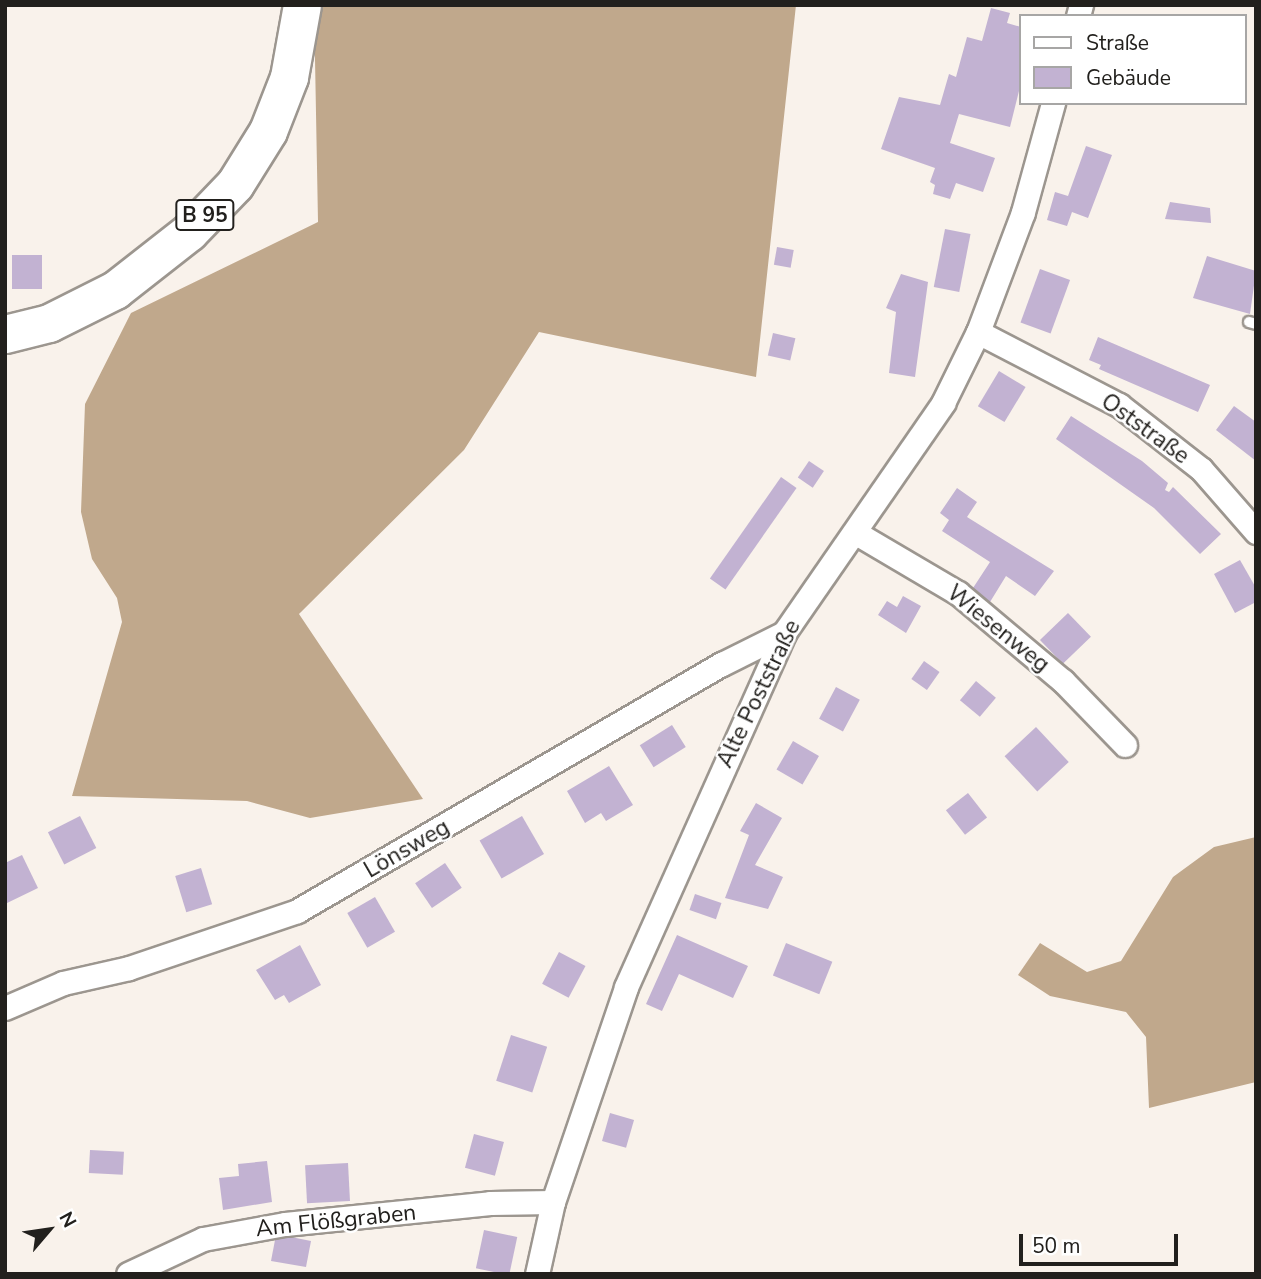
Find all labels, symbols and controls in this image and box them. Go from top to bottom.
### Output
legend [1020,14,1247,105]
text: Straße [1086,29,1149,57]
text: Gebäude [1086,64,1171,92]
road number: B 95 [175,198,235,232]
street label: Oststraße [1095,388,1195,470]
street label: Wiesenweg [941,579,1055,679]
street label: Alte Poststraße [711,616,807,772]
street label: Lönsweg [359,814,455,884]
north arrow [14,1195,84,1265]
street label: Am Flößgraben [254,1199,418,1243]
text: N [53,1207,82,1232]
scale bar [1023,1220,1182,1264]
text: 50 m [1032,1232,1081,1260]

